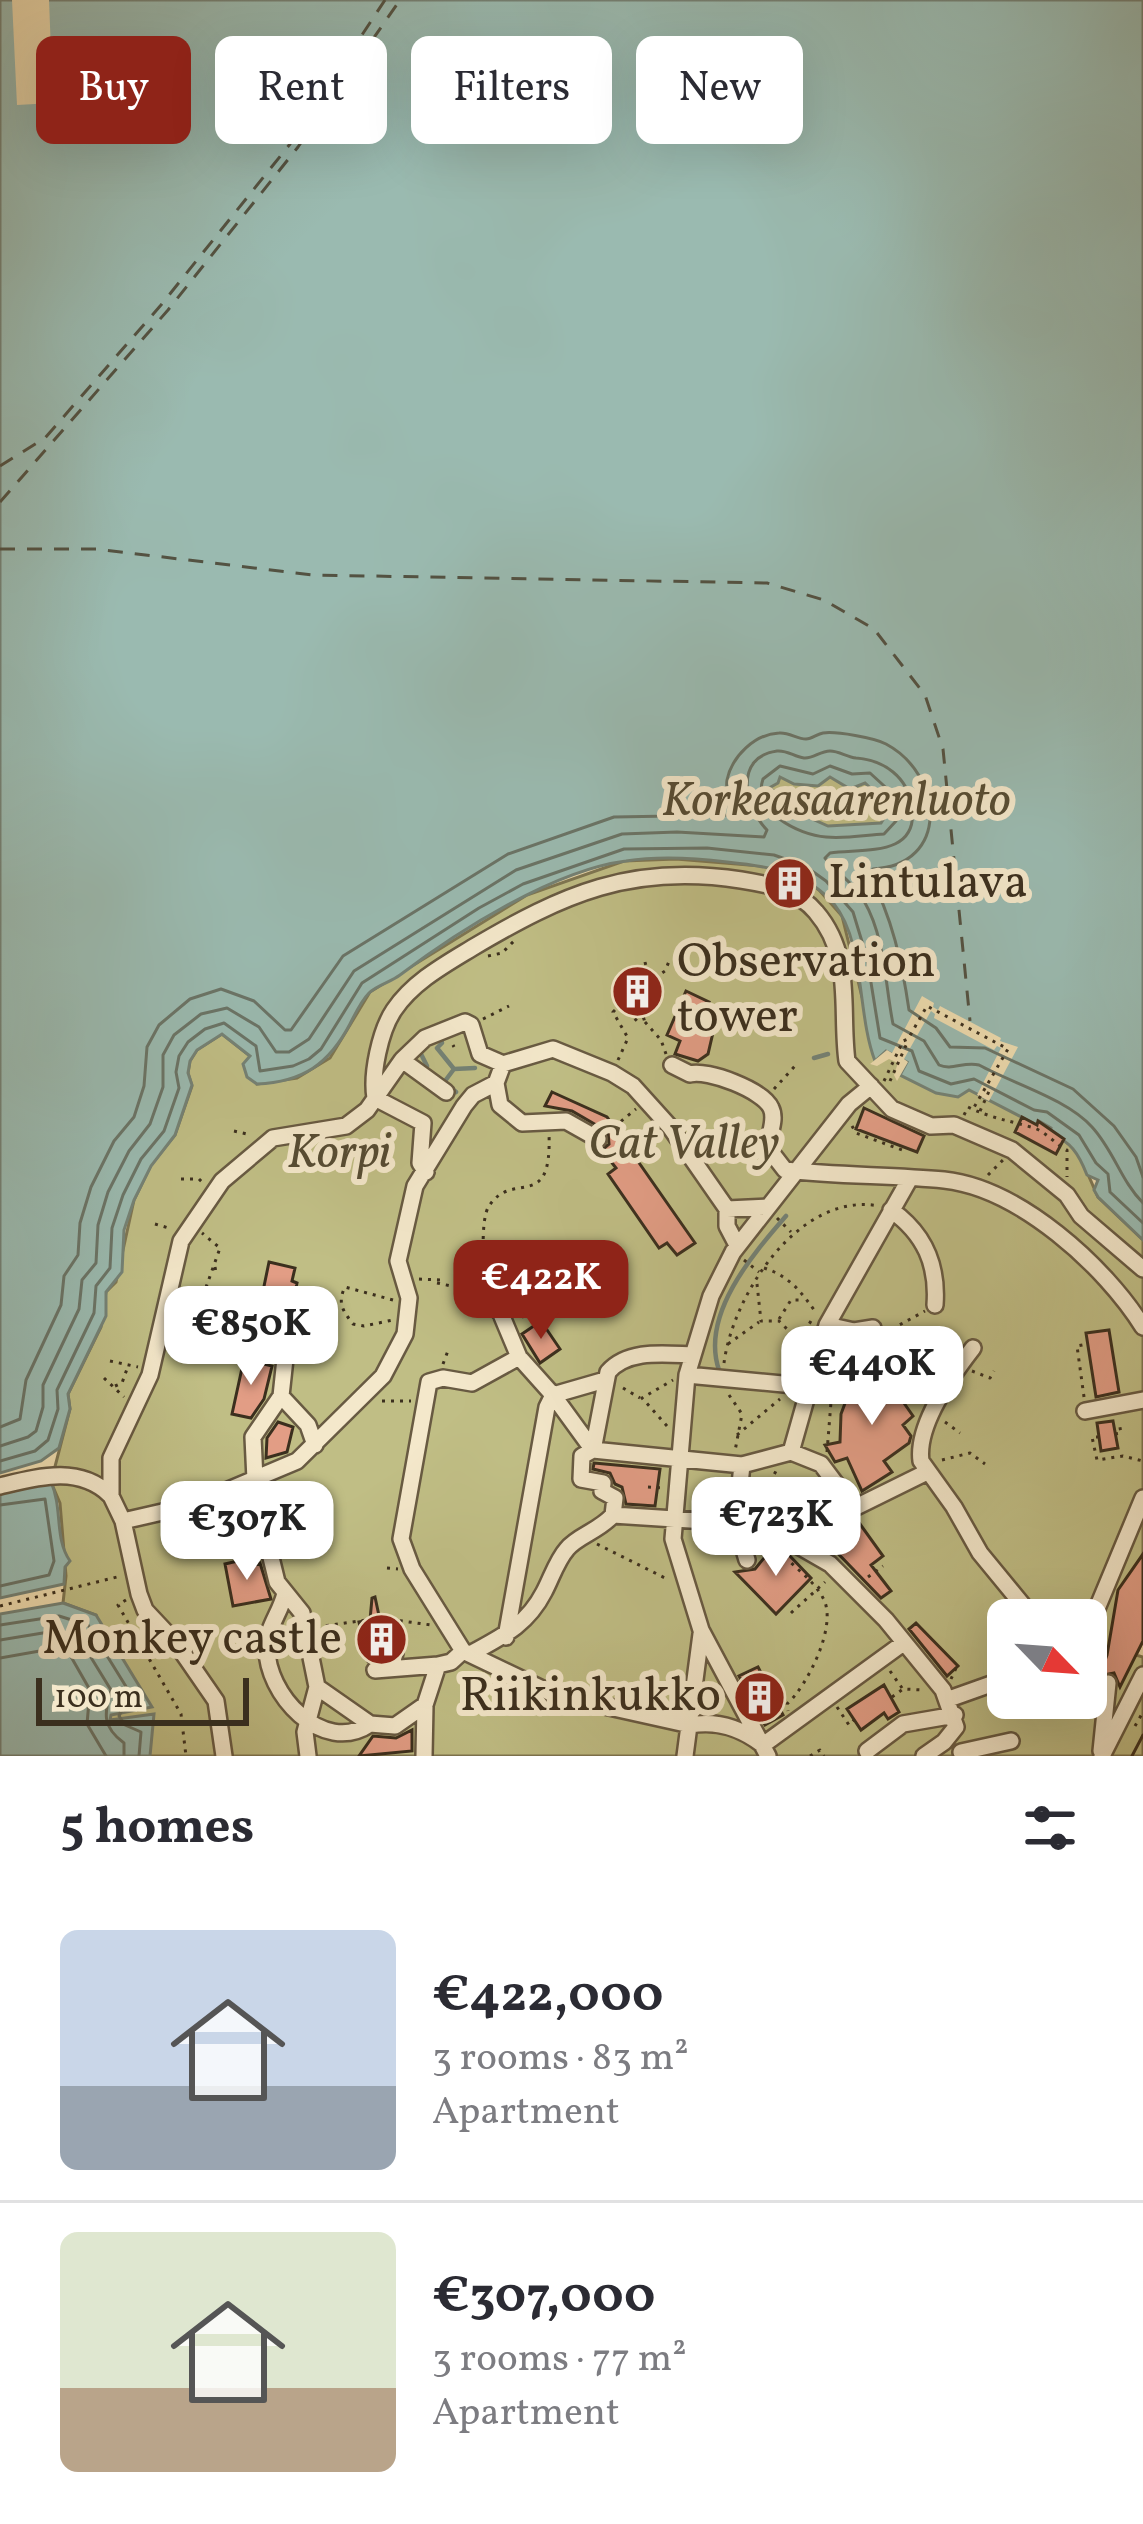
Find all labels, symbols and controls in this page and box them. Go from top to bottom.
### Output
chip: Buy [36,36,191,144]
chip: Rent [215,36,387,144]
chip: Filters [411,36,612,144]
chip: New [636,36,803,144]
park label: Korkeasaarenluoto [661,769,1011,836]
place label: Lintulava [828,851,1028,918]
building icon: Lintulava [761,856,817,912]
place label: Observation tower [677,930,936,1052]
building icon: Observation tower [610,963,666,1019]
park label: Cat Valley [588,1112,780,1179]
park label: Korpi [287,1121,392,1188]
pin: €422K [457,1240,625,1342]
text: €422K [480,1252,602,1306]
pin: €850K [167,1286,335,1388]
text: €850K [191,1298,311,1352]
pin: €440K [788,1326,956,1428]
text: €440K [808,1338,936,1392]
pin: €723K [692,1477,860,1579]
pin: €307K [163,1481,331,1583]
text: €723K [719,1489,833,1543]
text: €307K [188,1493,306,1547]
north arrow [987,1599,1107,1719]
map controls [987,1599,1107,1719]
place label: Monkey castle [42,1607,342,1674]
building icon: Monkey castle [353,1612,409,1668]
place label: Riikinkukko [460,1664,721,1731]
building icon: Riikinkukko [732,1669,788,1725]
scale bar [36,1672,249,1725]
text: 100 m [54,1676,143,1722]
text: 5 homes [60,1793,254,1864]
icon: filters [1017,1795,1083,1861]
text: €422,000 [432,1961,664,2032]
icon: home [156,1978,300,2122]
text: 3 rooms · 83 m² [432,2032,689,2086]
text: Apartment [432,2086,620,2140]
text: €307,000 [432,2262,655,2333]
icon: home [156,2280,300,2424]
text: 3 rooms · 77 m² [432,2333,687,2387]
text: Apartment [432,2387,620,2441]

